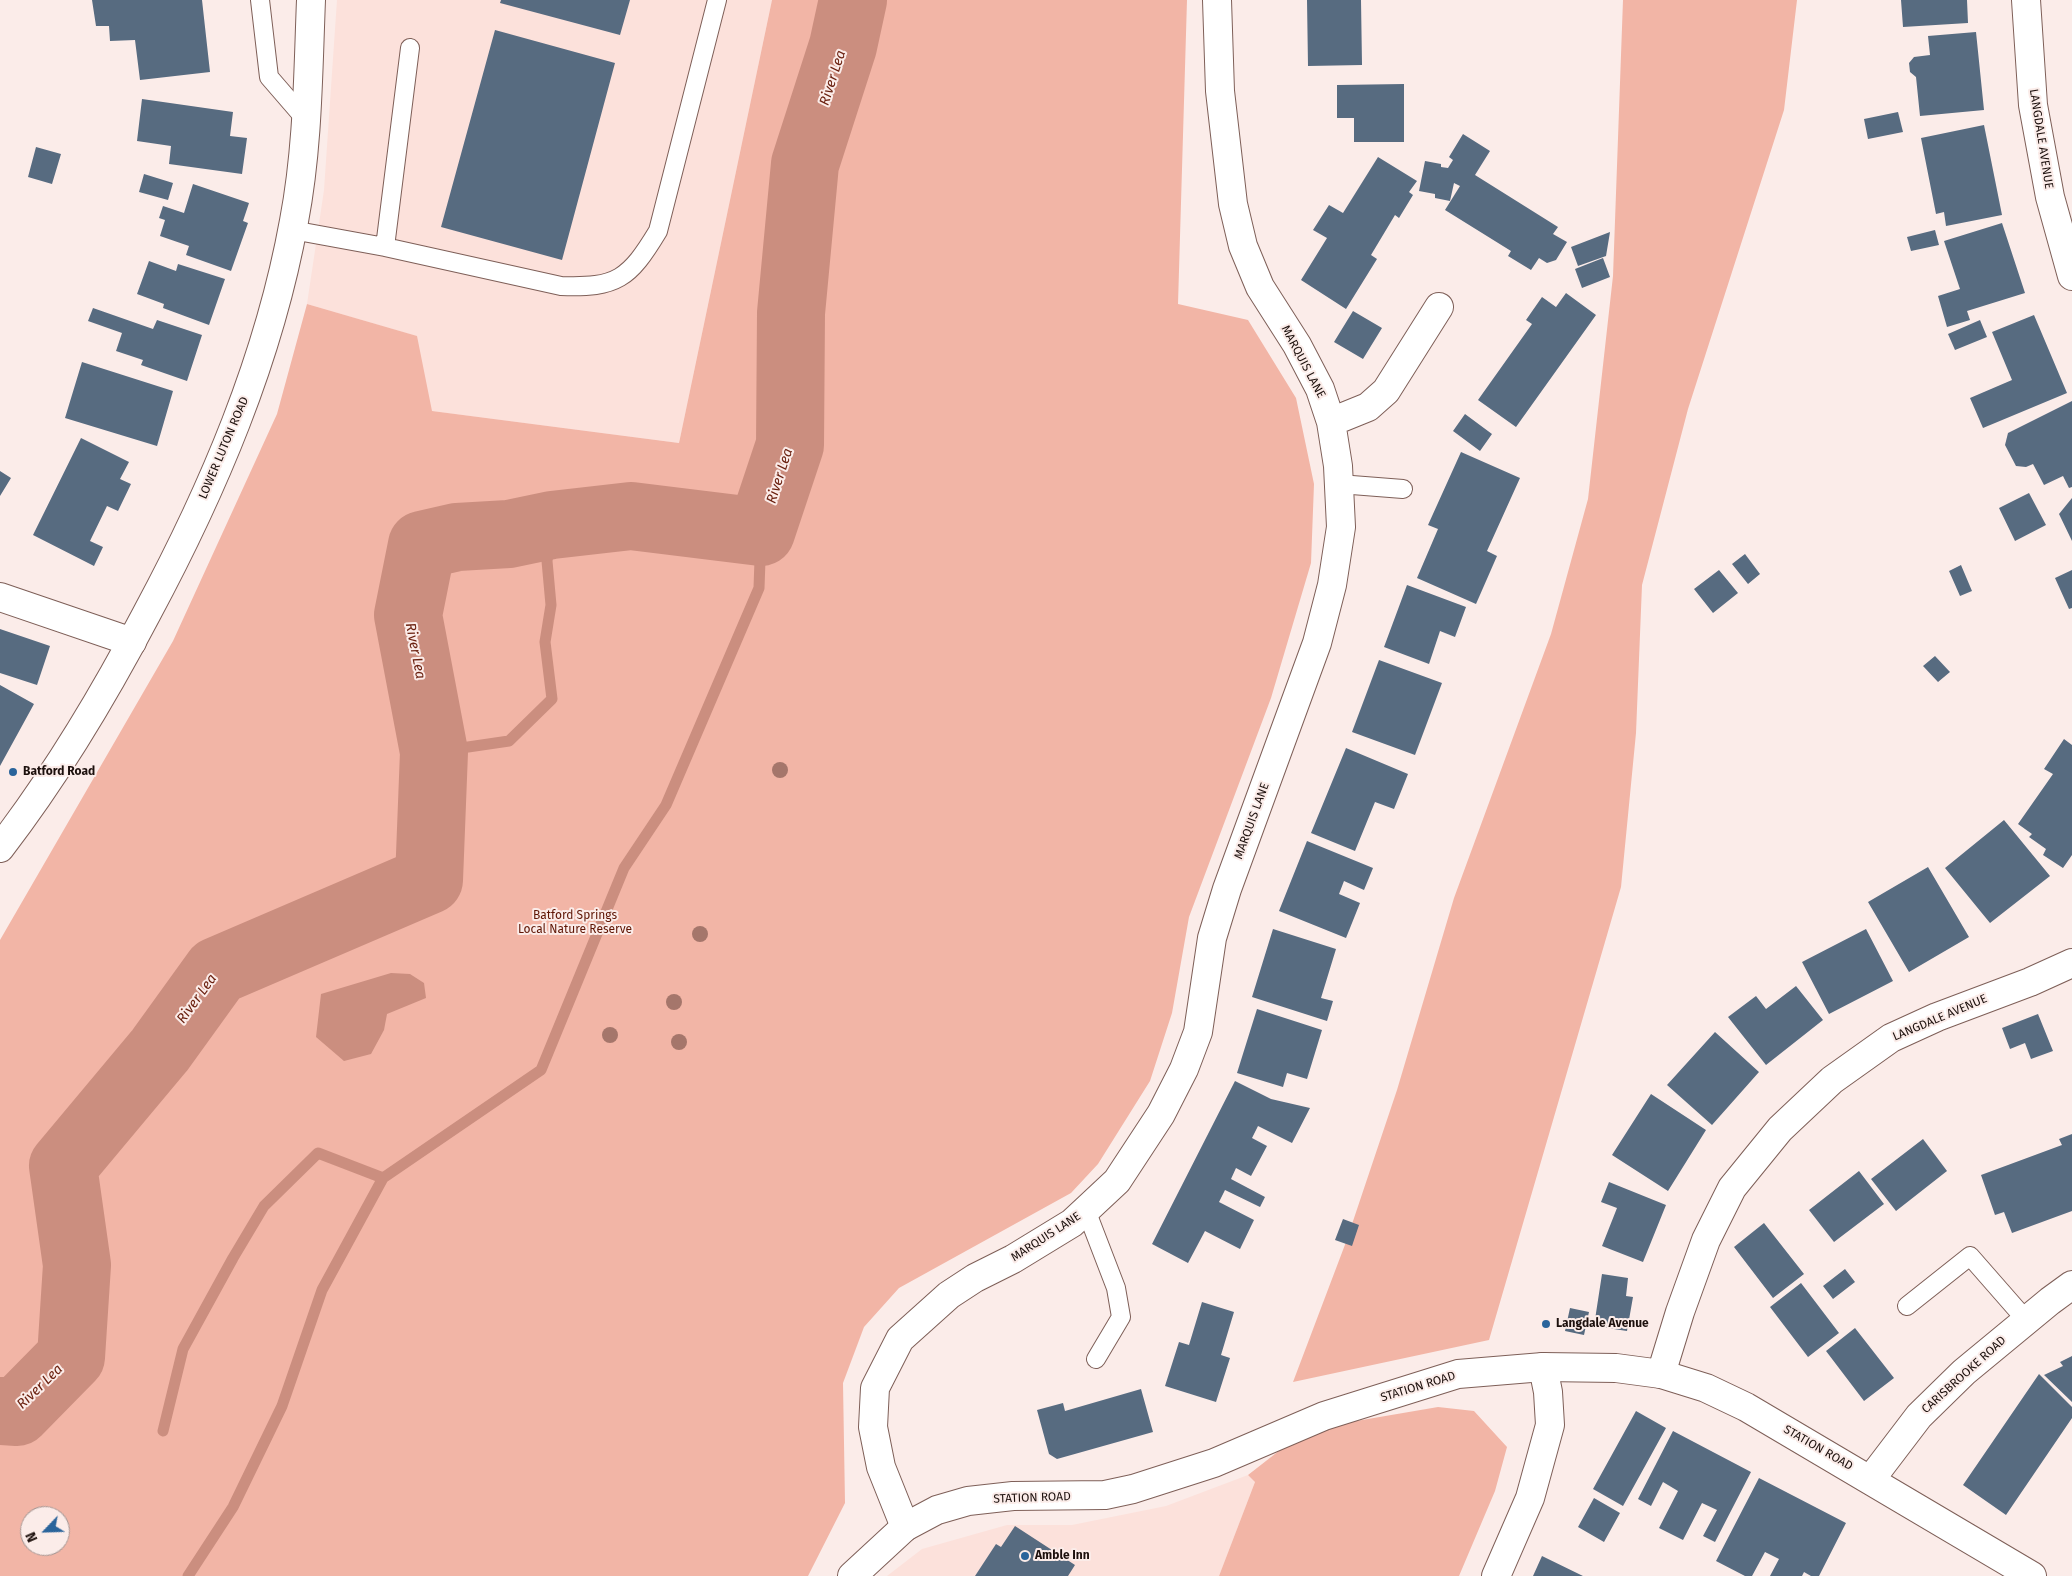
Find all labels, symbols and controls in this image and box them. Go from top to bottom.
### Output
water label: River Lea [816,48,850,108]
street label: LANGDALE AVENUE [2026,88,2056,190]
street label: MARQUIS LANE [1278,323,1328,401]
street label: LOWER LUTON ROAD [196,395,252,501]
water label: River Lea [763,446,797,506]
water label: River Lea [401,621,429,681]
place label: Batford Road [23,765,95,779]
marker: Batford Road [7,766,19,778]
street label: MARQUIS LANE [1231,781,1273,861]
park label: Batford Springs Local Nature Reserve [518,909,632,937]
water label: River Lea [173,971,221,1027]
street label: LANGDALE AVENUE [1891,992,1989,1044]
street label: MARQUIS LANE [1008,1209,1084,1265]
place label: Langdale Avenue [1556,1317,1649,1331]
marker: Langdale Avenue [1540,1318,1552,1330]
street label: CARISBROOKE ROAD [1919,1333,2009,1417]
water label: River Lea [14,1361,66,1413]
street label: STATION ROAD [1379,1369,1457,1405]
street label: STATION ROAD [1781,1422,1855,1474]
street label: STATION ROAD [993,1489,1071,1507]
north arrow [20,1506,70,1556]
text: N [22,1529,41,1545]
place label: Amble Inn [1035,1549,1090,1563]
marker: Amble Inn [1019,1550,1031,1562]

